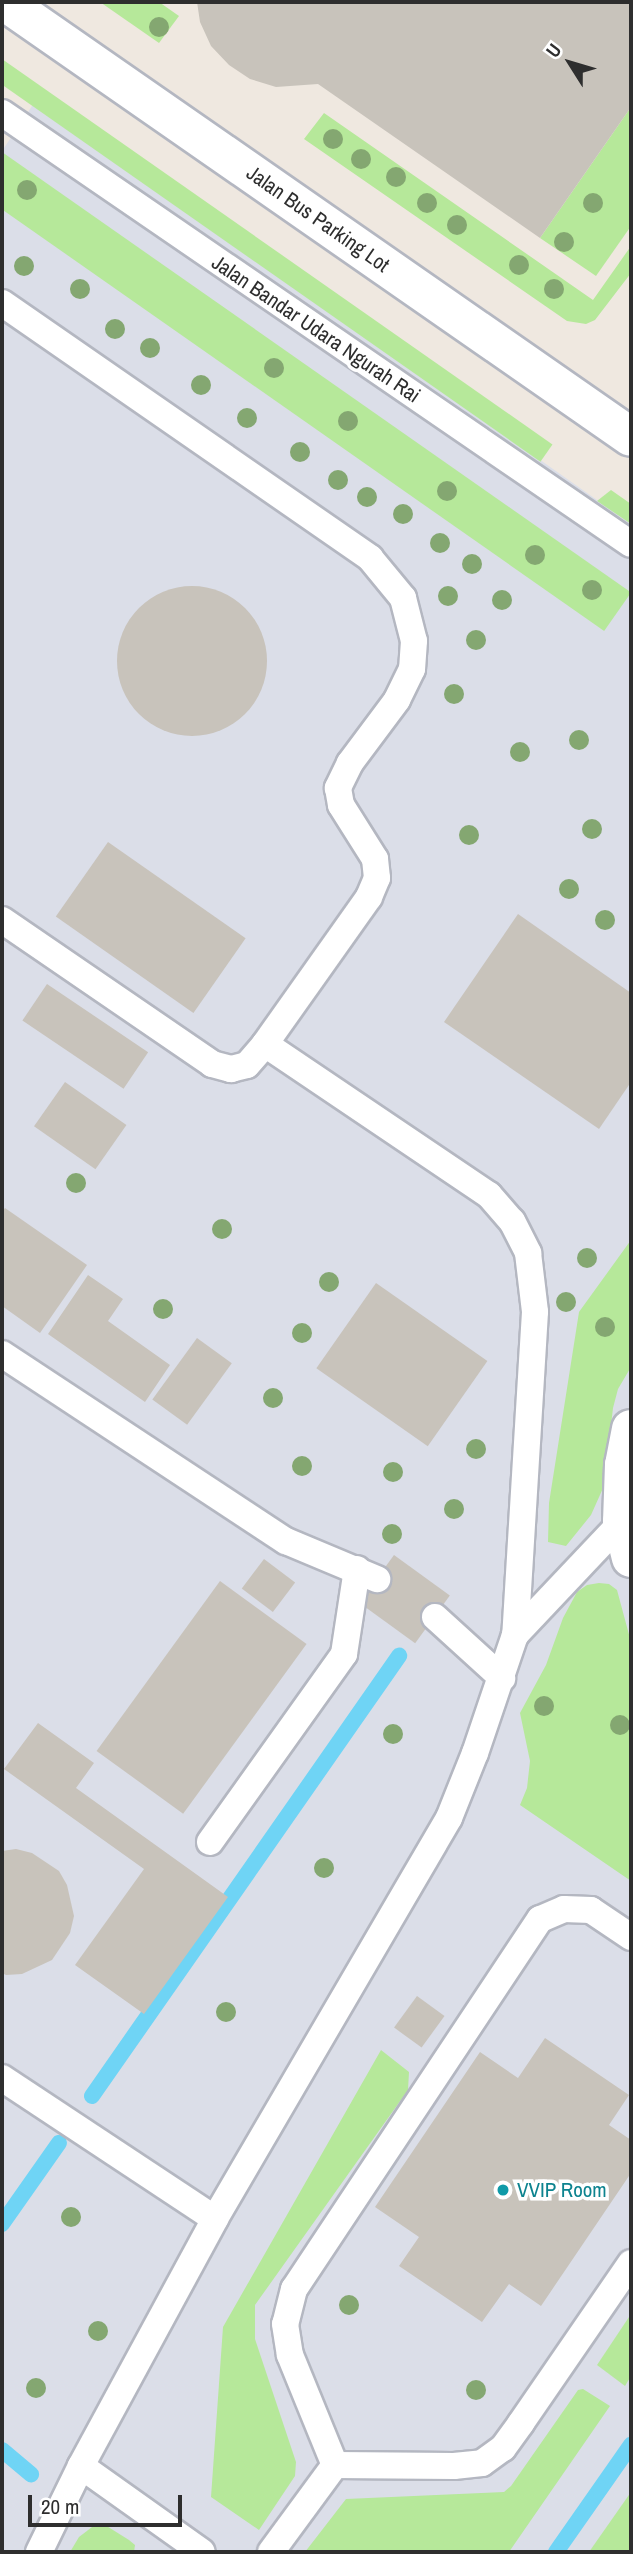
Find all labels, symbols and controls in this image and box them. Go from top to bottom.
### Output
north arrow [535,28,605,98]
text: U [539,38,567,63]
street label: Jalan Bus Parking Lot [242,160,394,278]
street label: Jalan Bandar Udara Ngurah Rai [207,250,425,408]
place label: VVIP Room [517,2177,607,2203]
marker: VVIP Room [495,2182,511,2198]
scale bar [32,2480,186,2524]
text: 20 m [41,2492,79,2521]

